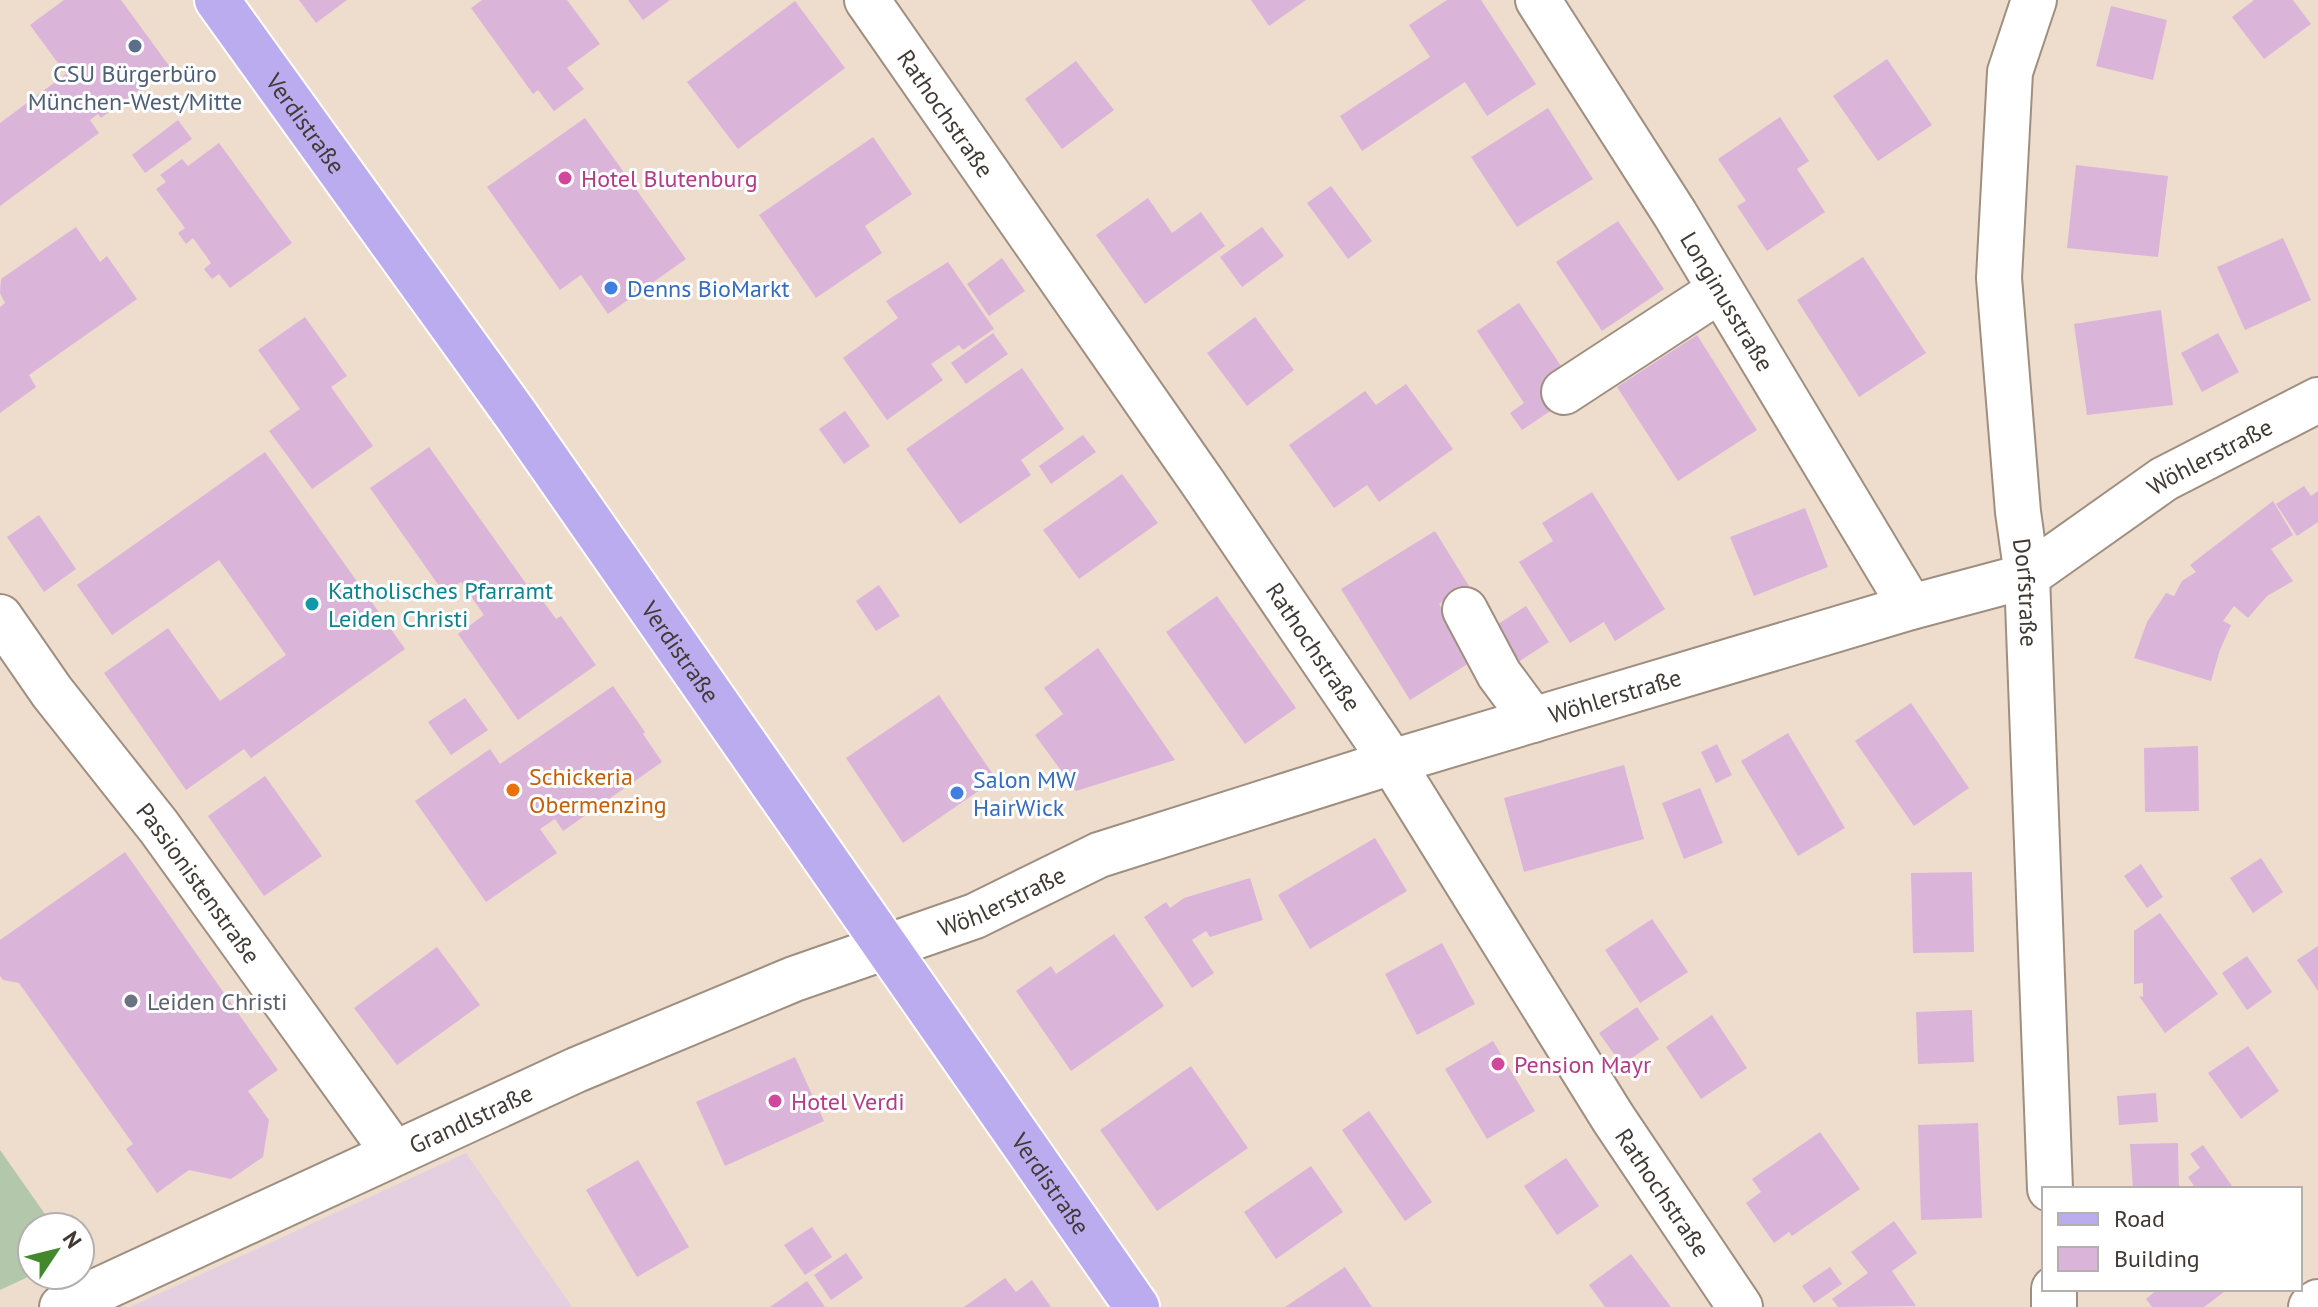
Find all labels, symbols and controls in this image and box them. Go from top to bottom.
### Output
marker: CSU Bürgerbüro München-West/Mitte [126,37,144,55]
street label: Rathochstraße [891,43,1001,183]
place label: CSU Bürgerbüro München-West/Mitte [28,58,242,117]
street label: Verdistraße [259,66,353,180]
place label: Hotel Blutenburg [581,163,758,194]
marker: Hotel Blutenburg [556,169,574,187]
street label: Longinusstraße [1674,226,1781,377]
place label: Denns BioMarkt [627,273,790,304]
marker: Denns BioMarkt [602,279,620,297]
street label: Wöhlerstraße [2141,411,2277,502]
street label: Dorfstraße [2006,536,2045,648]
place label: Katholisches Pfarramt Leiden Christi [328,575,553,634]
street label: Rathochstraße [1259,576,1368,717]
street label: Verdistraße [634,594,727,709]
marker: Katholisches Pfarramt Leiden Christi [303,595,321,613]
street label: Wöhlerstraße [1545,661,1685,730]
place label: Schickeria Obermenzing [529,761,667,820]
place label: Salon MW HairWick [973,764,1076,823]
marker: Schickeria Obermenzing [504,781,522,799]
marker: Salon MW HairWick [948,784,966,802]
street label: Passionistenstraße [130,796,268,969]
street label: Wöhlerstraße [934,859,1070,943]
place label: Leiden Christi [147,986,287,1017]
marker: Leiden Christi [122,992,140,1010]
place label: Pension Mayr [1514,1049,1651,1080]
marker: Pension Mayr [1489,1055,1507,1073]
street label: Grandlstraße [404,1077,537,1160]
place label: Hotel Verdi [791,1086,905,1117]
marker: Hotel Verdi [766,1092,784,1110]
street label: Rathochstraße [1609,1122,1717,1263]
street label: Verdistraße [1004,1126,1097,1240]
legend [2042,1187,2302,1291]
text: Road [2114,1203,2165,1234]
north arrow [16,1211,96,1291]
text: N [57,1226,88,1253]
text: Building [2114,1243,2200,1274]

